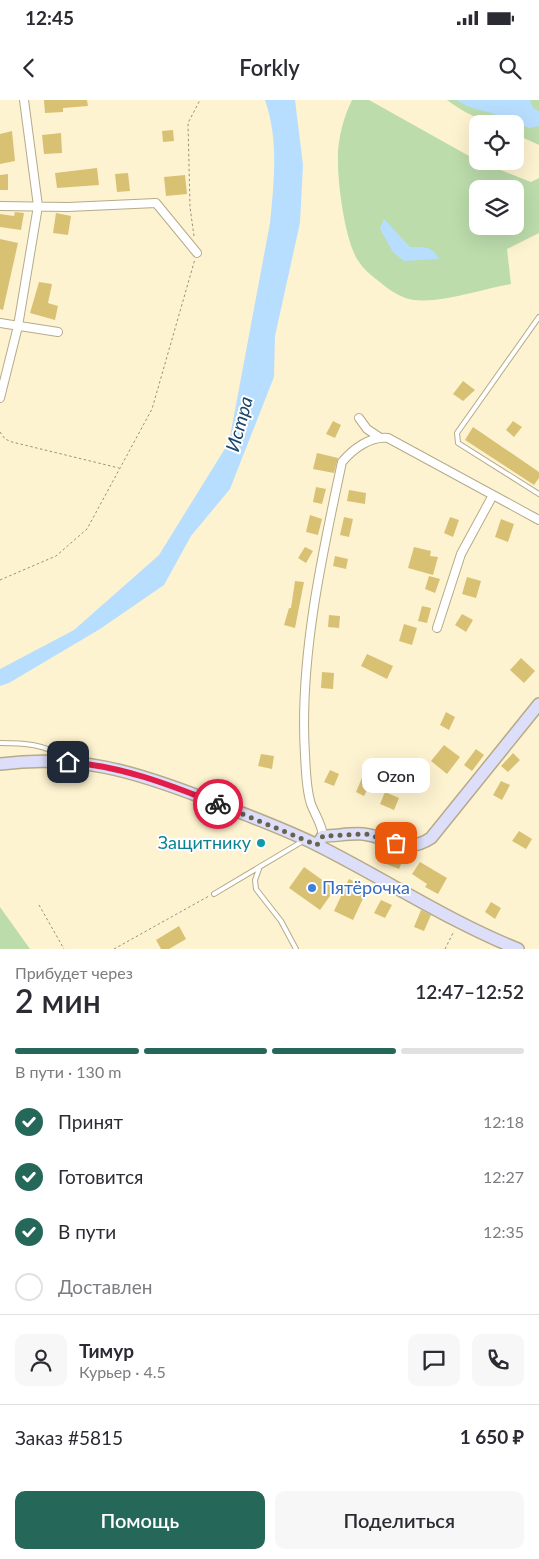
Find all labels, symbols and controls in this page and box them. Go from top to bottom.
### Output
text: 12:45 [25,6,74,29]
icon: back [15,54,43,82]
text: Forkly [239,54,300,81]
icon: search [496,54,524,82]
map controls [469,115,524,235]
button: locate [469,115,524,170]
button: layers [469,180,524,235]
water label: Истра [220,394,257,454]
pin [47,741,89,783]
icon: home [54,748,82,776]
callout: Ozon [362,758,430,793]
text: Ozon [377,766,415,785]
courier [193,779,243,829]
icon: bike [204,790,232,818]
pin [375,822,417,864]
icon: bag [382,829,410,857]
place label: Защитнику [158,831,252,853]
marker: Защитнику [255,837,267,849]
place label: Пятёрочка [322,876,410,898]
marker: Пятёрочка [306,882,318,894]
text: Прибудет через [15,963,133,982]
text: 12:47–12:52 [415,980,524,1003]
text: 2 мин [15,981,101,1020]
text: В пути · 130 m [15,1062,121,1081]
icon: check [15,1108,43,1136]
text: Принят [58,1110,123,1133]
text: 12:18 [483,1112,524,1131]
icon: check [15,1163,43,1191]
text: Готовится [58,1165,143,1188]
text: 12:27 [483,1167,524,1186]
icon: check [15,1218,43,1246]
text: В пути [58,1220,116,1243]
text: 12:35 [483,1222,524,1241]
text: Доставлен [58,1275,152,1298]
button: person [15,1334,67,1386]
button: chat [408,1334,460,1386]
button: phone [472,1334,524,1386]
text: Тимур [79,1339,134,1362]
text: Курьер · 4.5 [79,1362,166,1381]
text: 1 650 ₽ [460,1425,524,1448]
text: Заказ #5815 [15,1426,123,1449]
button: Помощь [15,1491,265,1549]
button: Поделиться [275,1491,524,1549]

